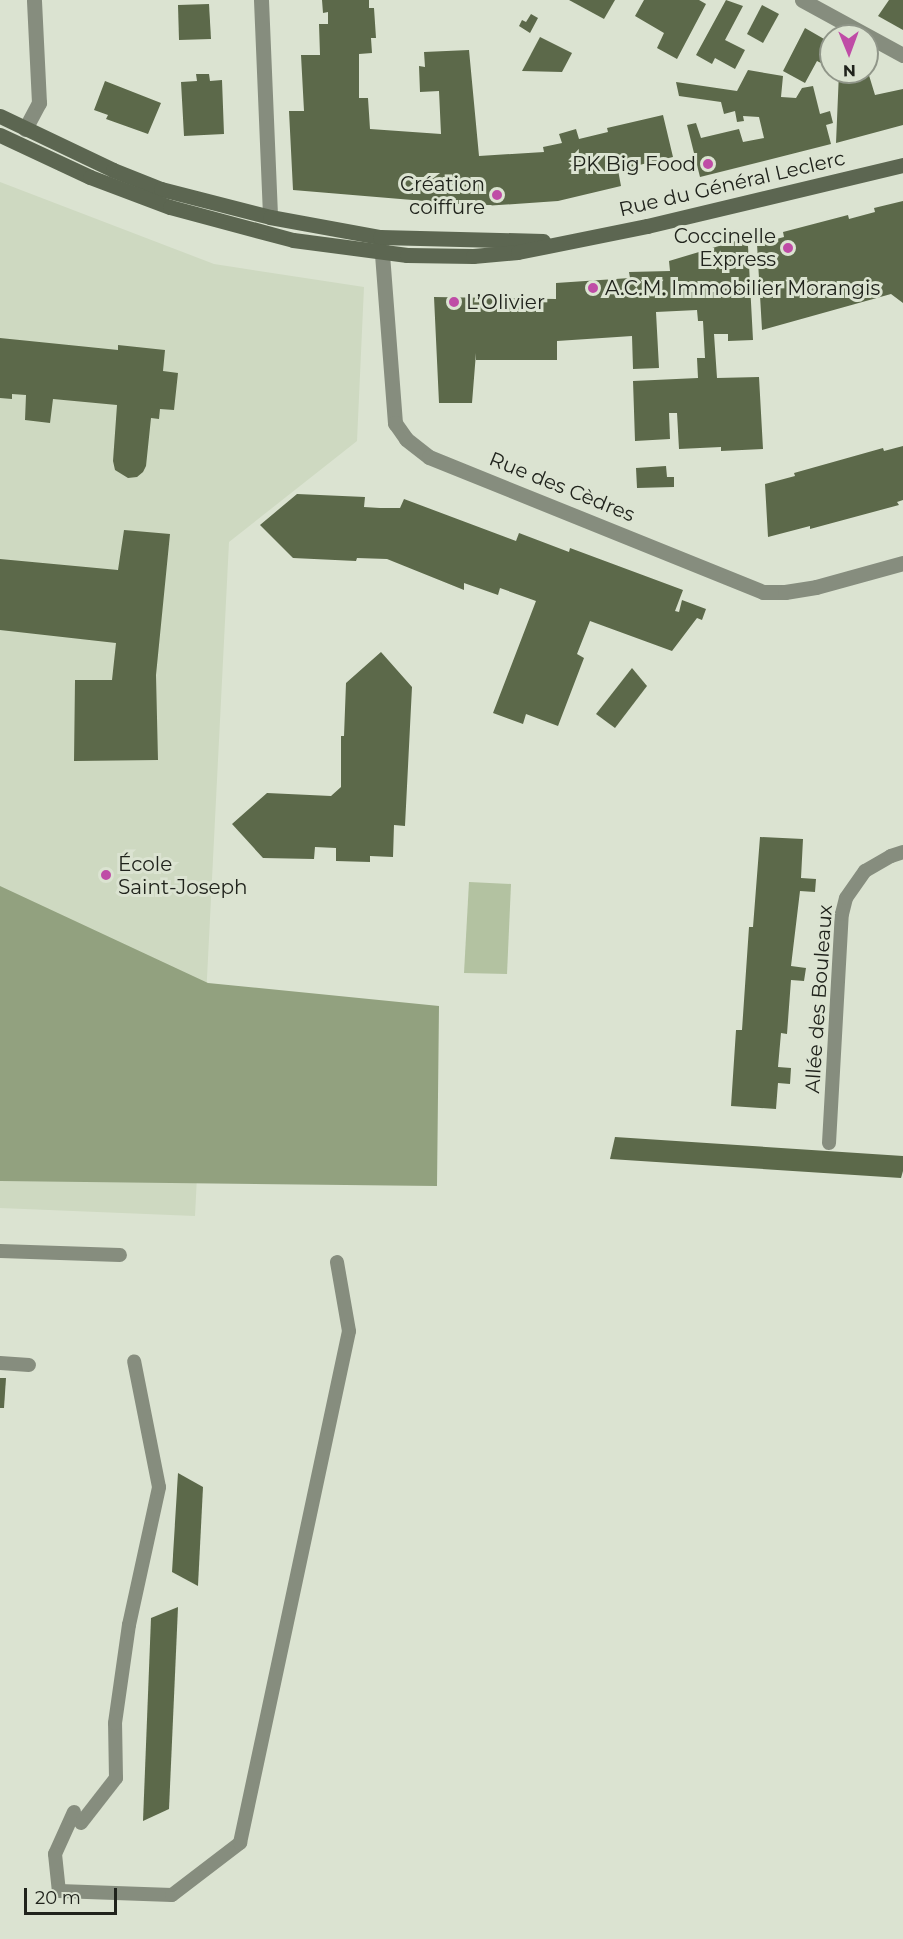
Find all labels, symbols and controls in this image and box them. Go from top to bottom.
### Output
north arrow [819,24,879,84]
text: N [843,61,856,80]
street label: Rue du Général Leclerc [617,146,847,222]
place label: PK Big Food [572,152,696,176]
marker: PK Big Food [701,157,715,171]
place label: Création coiffure [400,172,485,219]
marker: Création coiffure [490,188,504,202]
place label: Coccinelle Express [674,225,776,272]
marker: Coccinelle Express [781,241,795,255]
place label: A.C.M. Immobilier Morangis [605,276,880,300]
marker: A.C.M. Immobilier Morangis [586,281,600,295]
place label: L’Olivier [466,290,545,314]
marker: L’Olivier [447,295,461,309]
street label: Rue des Cèdres [486,447,638,527]
place label: École Saint-Joseph [118,852,248,899]
marker: École Saint-Joseph [99,868,113,882]
street label: Allée des Bouleaux [800,904,838,1094]
scale bar [27,1876,120,1914]
text: 20 m [35,1887,81,1909]

